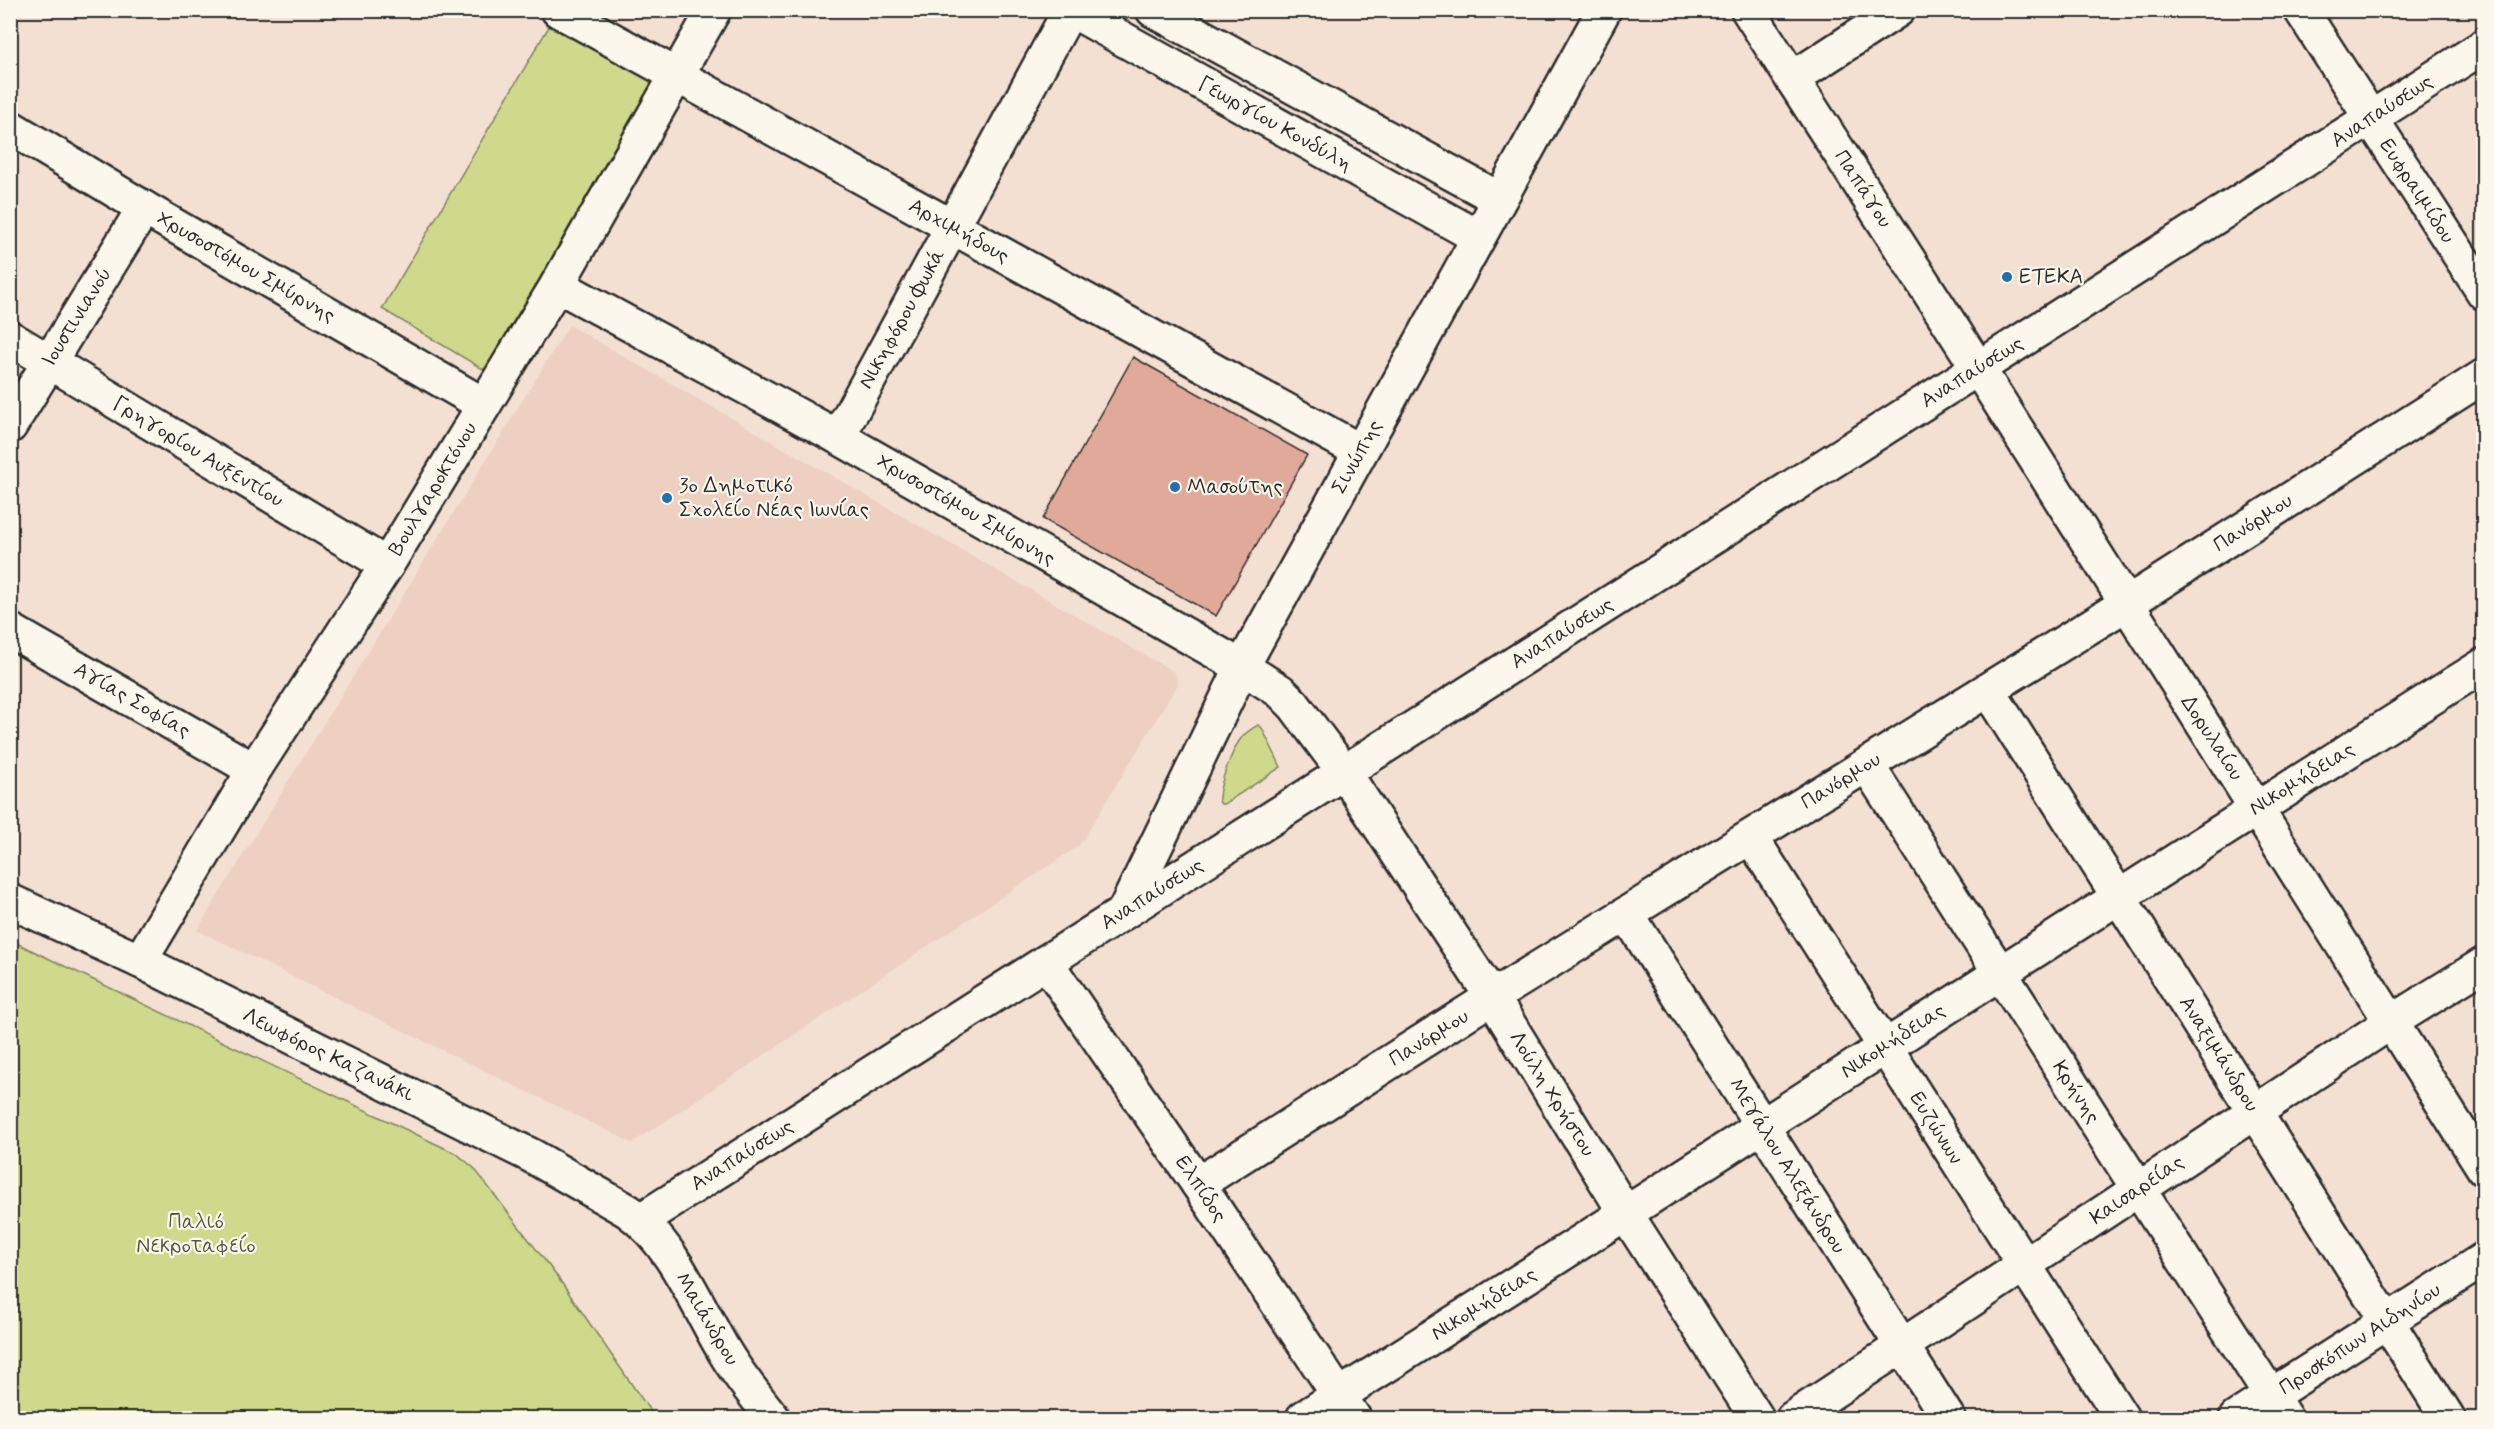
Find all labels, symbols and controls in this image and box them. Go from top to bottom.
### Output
street label: Αναπαύσεως [2326,68,2438,154]
street label: Γεωργίου Κονδύλη [1193,70,1357,178]
street label: Ευφραιμίδου [2373,133,2461,249]
street label: Παπάγου [1827,145,1899,233]
street label: Αρχιμήδους [904,192,1014,270]
street label: Χρυσοστόμου Σμύρνης [151,204,341,330]
street label: Νικηφόρου Φωκά [852,244,952,394]
street label: Ιουστινιανού [35,262,119,372]
place label: ΕΤΕΚΑ [2019,263,2083,291]
marker: ΕΤΕΚΑ [2000,270,2014,284]
street label: Αναπαύσεως [1915,329,2029,415]
street label: Γρηγορίου Αυξεντίου [107,390,289,514]
street label: Σινώπης [1325,415,1389,499]
street label: Βουλγαροκτόνου [382,417,484,561]
street label: Χρυσοστόμου Σμύρνης [871,447,1061,573]
place label: 3ο Δημοτικό Σχολείο Νέας Ιωνίας [679,472,869,524]
place label: Μασούτης [1187,473,1283,501]
marker: Μασούτης [1168,480,1182,494]
street label: Πανόρμου [2208,487,2298,559]
marker: 3ο Δημοτικό Σχολείο Νέας Ιωνίας [660,491,674,505]
street label: Αναπαύσεως [1505,590,1619,676]
street label: Αγίας Σοφίας [69,655,195,745]
street label: Δορυλαίου [2174,690,2250,786]
street label: Νικομήδειας [2244,735,2360,823]
street label: Πανόρμου [1796,745,1886,817]
street label: Αναπαύσεως [1095,851,1209,937]
street label: Αναξιμάνδρου [2172,991,2266,1117]
street label: Νικομήδειας [1835,997,1951,1085]
street label: Λεωφόρος Καζανάκι [238,1001,419,1109]
street label: Πανόρμου [1384,1002,1474,1074]
street label: Λούλη Χρήστου [1502,1026,1602,1162]
street label: Κρήνης [2045,1055,2107,1129]
street label: Μεγάλου Αλεξάνδρου [1722,1073,1852,1259]
street label: Ευζώνων [1903,1086,1969,1170]
street label: Αναπαύσεως [685,1112,799,1198]
street label: Καισαρείας [2084,1148,2190,1232]
street label: Ελπίδος [1168,1150,1234,1228]
park label: Παλιό Νεκροταφείο [136,1208,256,1260]
street label: Νικομήδειας [1426,1260,1542,1348]
street label: Μαιάνδρου [668,1267,746,1371]
street label: Προσκόπων Αιδηνίου [2274,1276,2446,1402]

